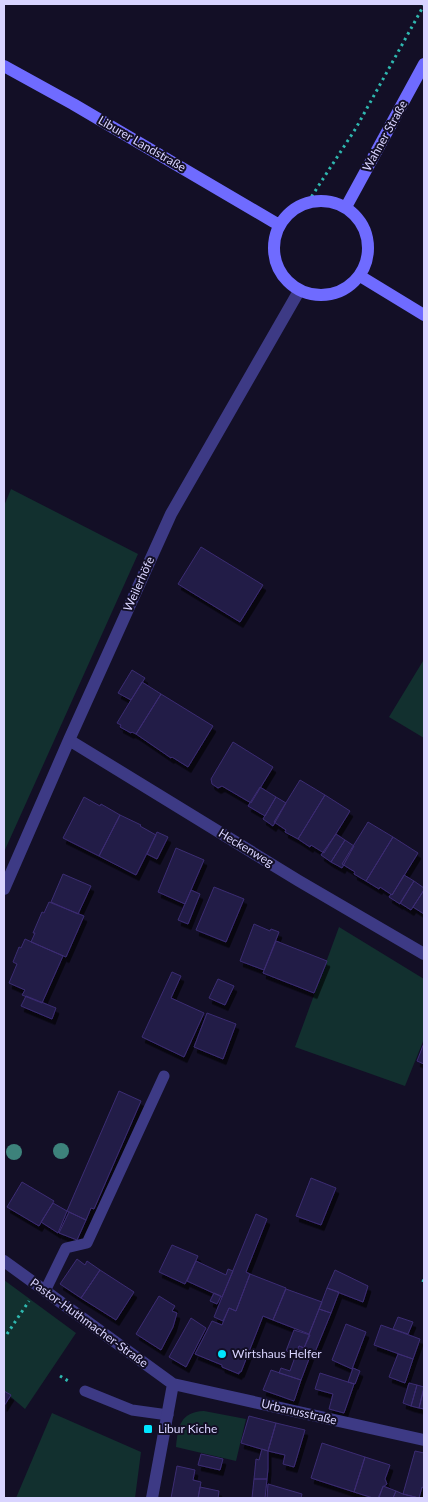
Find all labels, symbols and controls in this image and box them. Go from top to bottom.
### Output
street label: Wahner Straße [359,98,410,174]
street label: Liburer Landstraße [96,112,189,175]
street label: Weilerhöfe [120,554,157,613]
street label: Heckenweg [216,825,277,870]
street label: Pastor-Huthmacher-Straße [28,1275,151,1370]
place label: Wirtshaus Helfer [232,1346,322,1361]
marker: Wirtshaus Helfer [216,1348,228,1360]
street label: Urbanusstraße [260,1396,338,1428]
place label: Libur Kiche [158,1421,217,1436]
marker: Libur Kiche [142,1423,154,1435]

